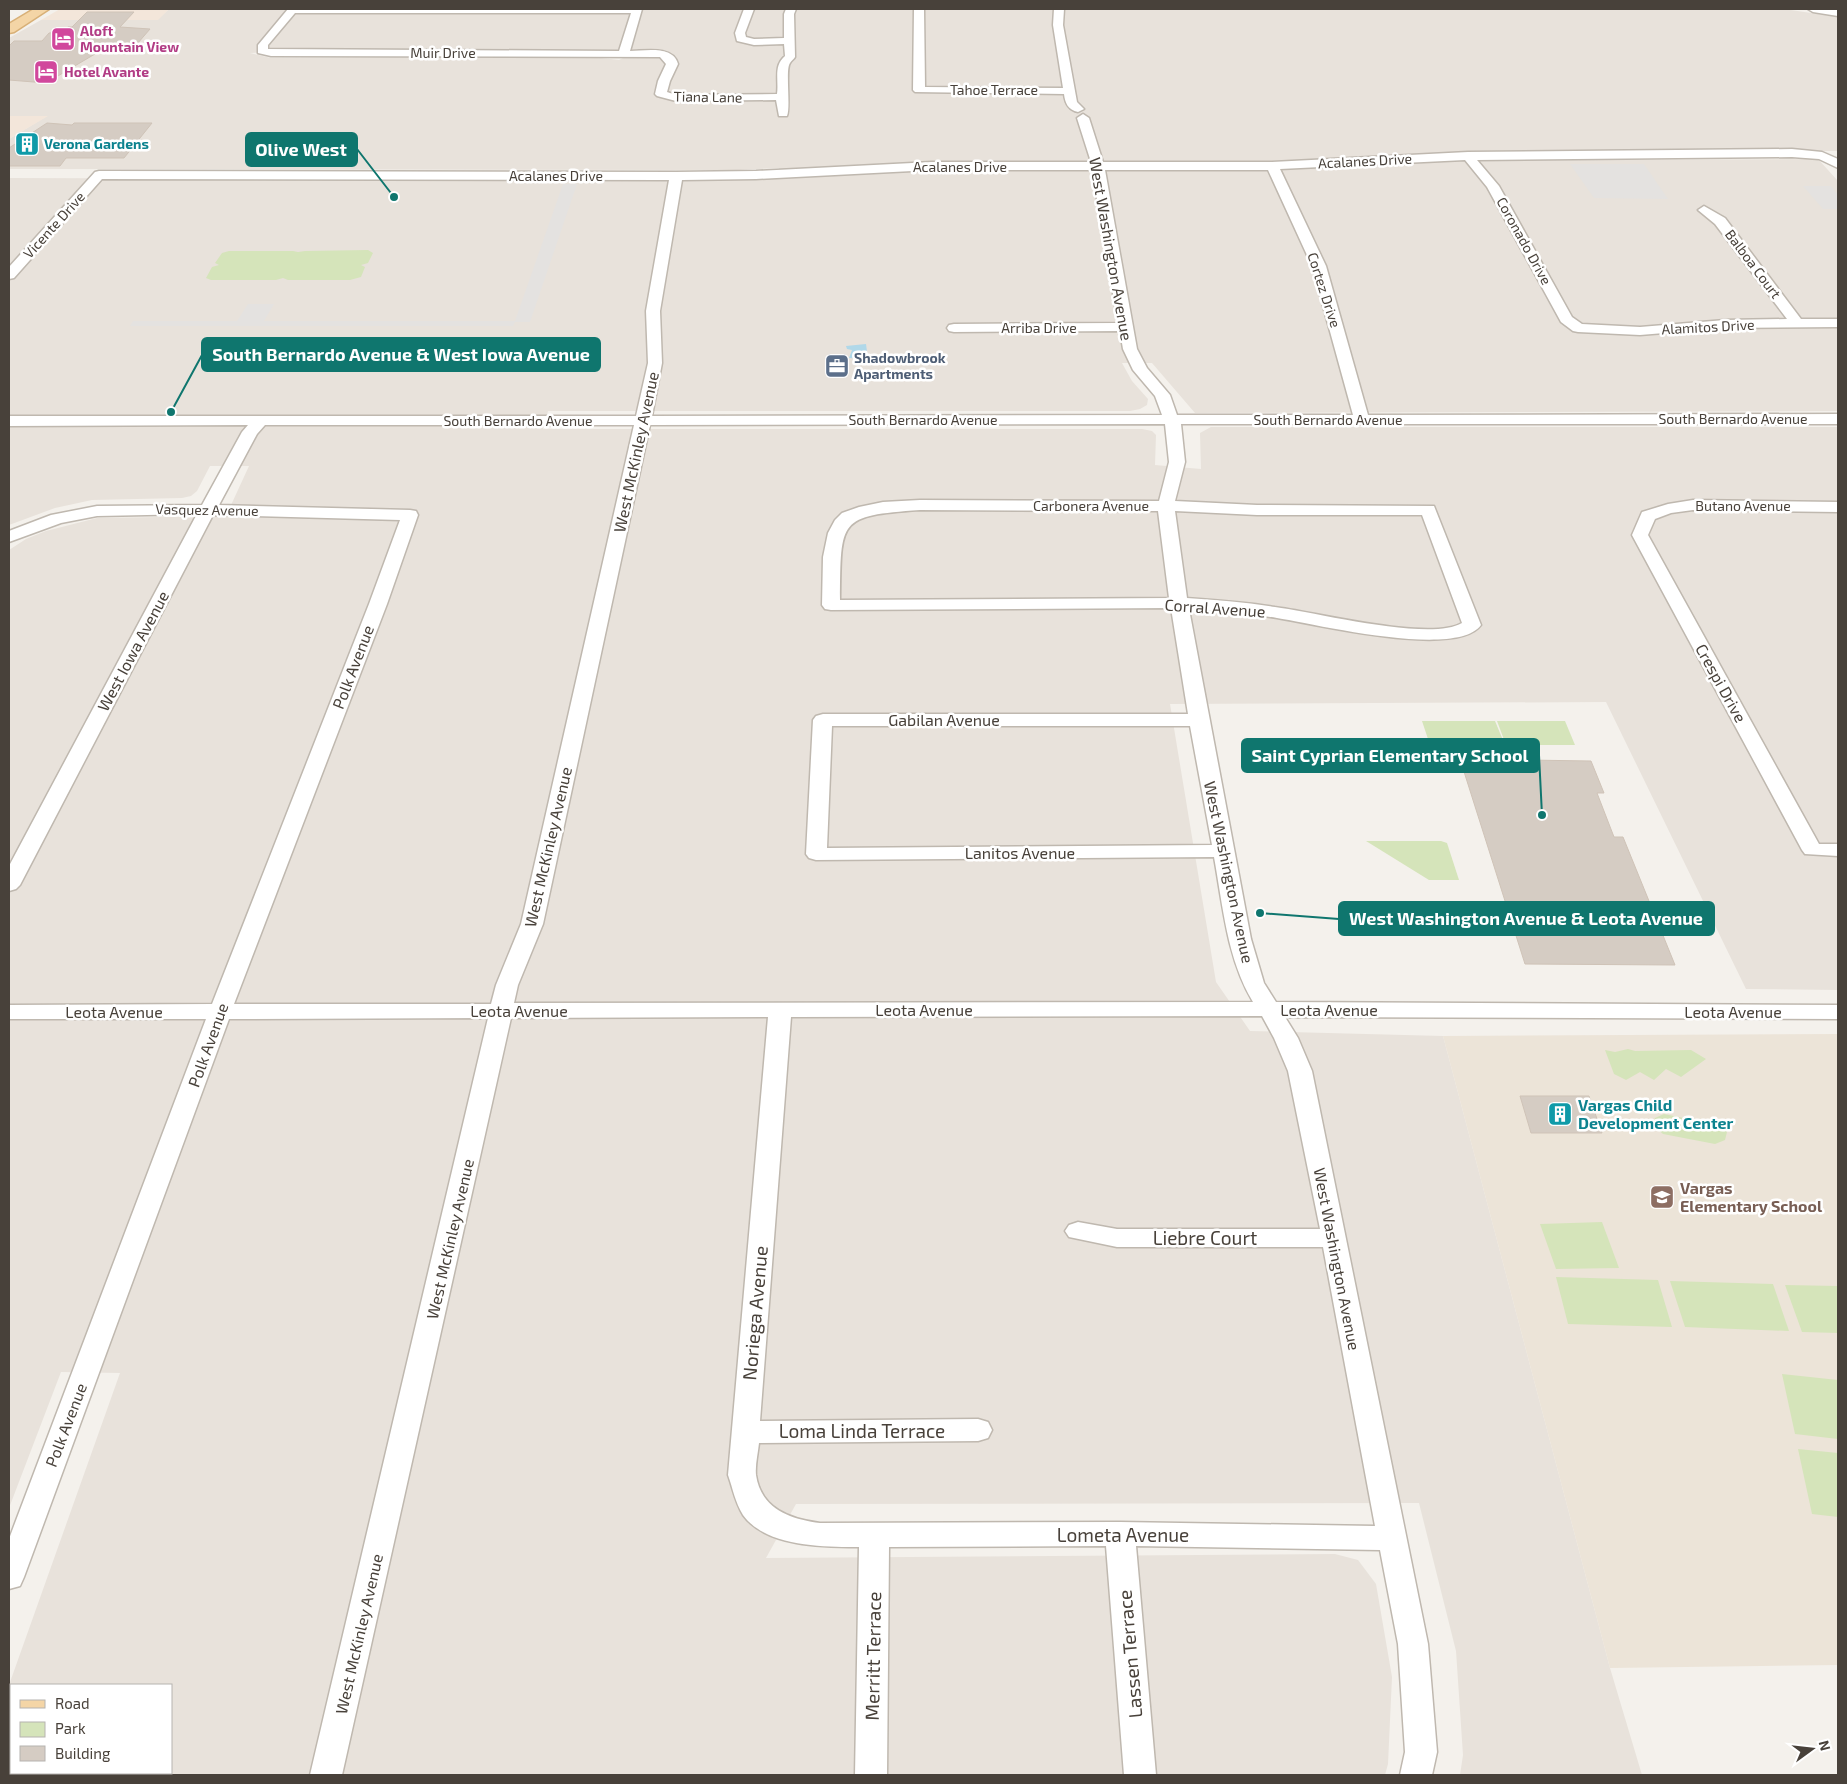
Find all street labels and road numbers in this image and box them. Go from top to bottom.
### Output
street label: Muir Drive [410,44,476,61]
street label: Tahoe Terrace [950,81,1038,98]
street label: Tiana Lane [673,87,743,106]
street label: Acalanes Drive [1317,150,1412,171]
street label: West Washington Avenue [1086,156,1137,342]
street label: Acalanes Drive [913,158,1007,175]
street label: Acalanes Drive [509,167,603,184]
street label: Vicente Drive [19,188,88,261]
street label: Coronado Drive [1493,194,1555,288]
street label: Balboa Court [1722,226,1785,302]
street label: Cortez Drive [1304,250,1345,330]
street label: Alamitos Drive [1661,316,1755,337]
street label: Arriba Drive [1001,319,1077,336]
street label: West McKinley Avenue [609,370,662,534]
street label: South Bernardo Avenue [1658,410,1808,427]
street label: South Bernardo Avenue [848,411,998,428]
street label: South Bernardo Avenue [1253,411,1403,428]
street label: South Bernardo Avenue [443,412,593,429]
street label: Carbonera Avenue [1033,497,1149,514]
street label: Butano Avenue [1695,497,1791,514]
street label: Vasquez Avenue [155,500,259,519]
street label: West Iowa Avenue [93,587,172,714]
street label: Corral Avenue [1164,595,1266,621]
street label: Polk Avenue [328,622,377,711]
street label: Crespi Drive [1692,640,1751,725]
street label: Gabilan Avenue [888,710,1000,729]
street label: West McKinley Avenue [520,765,575,929]
street label: West Washington Avenue [1201,779,1258,965]
street label: Lanitos Avenue [965,843,1075,862]
street label: Polk Avenue [184,1000,232,1089]
street label: Leota Avenue [875,1000,973,1019]
street label: Leota Avenue [1280,1000,1378,1019]
street label: Leota Avenue [470,1001,568,1020]
street label: Leota Avenue [65,1002,163,1021]
street label: Leota Avenue [1684,1002,1782,1021]
street label: West McKinley Avenue [422,1157,477,1321]
street label: West Washington Avenue [1310,1166,1365,1352]
street label: Liebre Court [1153,1226,1257,1249]
street label: Noriega Avenue [737,1245,772,1381]
street label: Polk Avenue [41,1380,90,1469]
street label: Loma Linda Terrace [779,1419,945,1442]
street label: Lometa Avenue [1057,1523,1189,1546]
street label: West McKinley Avenue [331,1552,386,1716]
street label: Lassen Terrace [1112,1589,1147,1719]
street label: Merritt Terrace [860,1591,885,1721]

